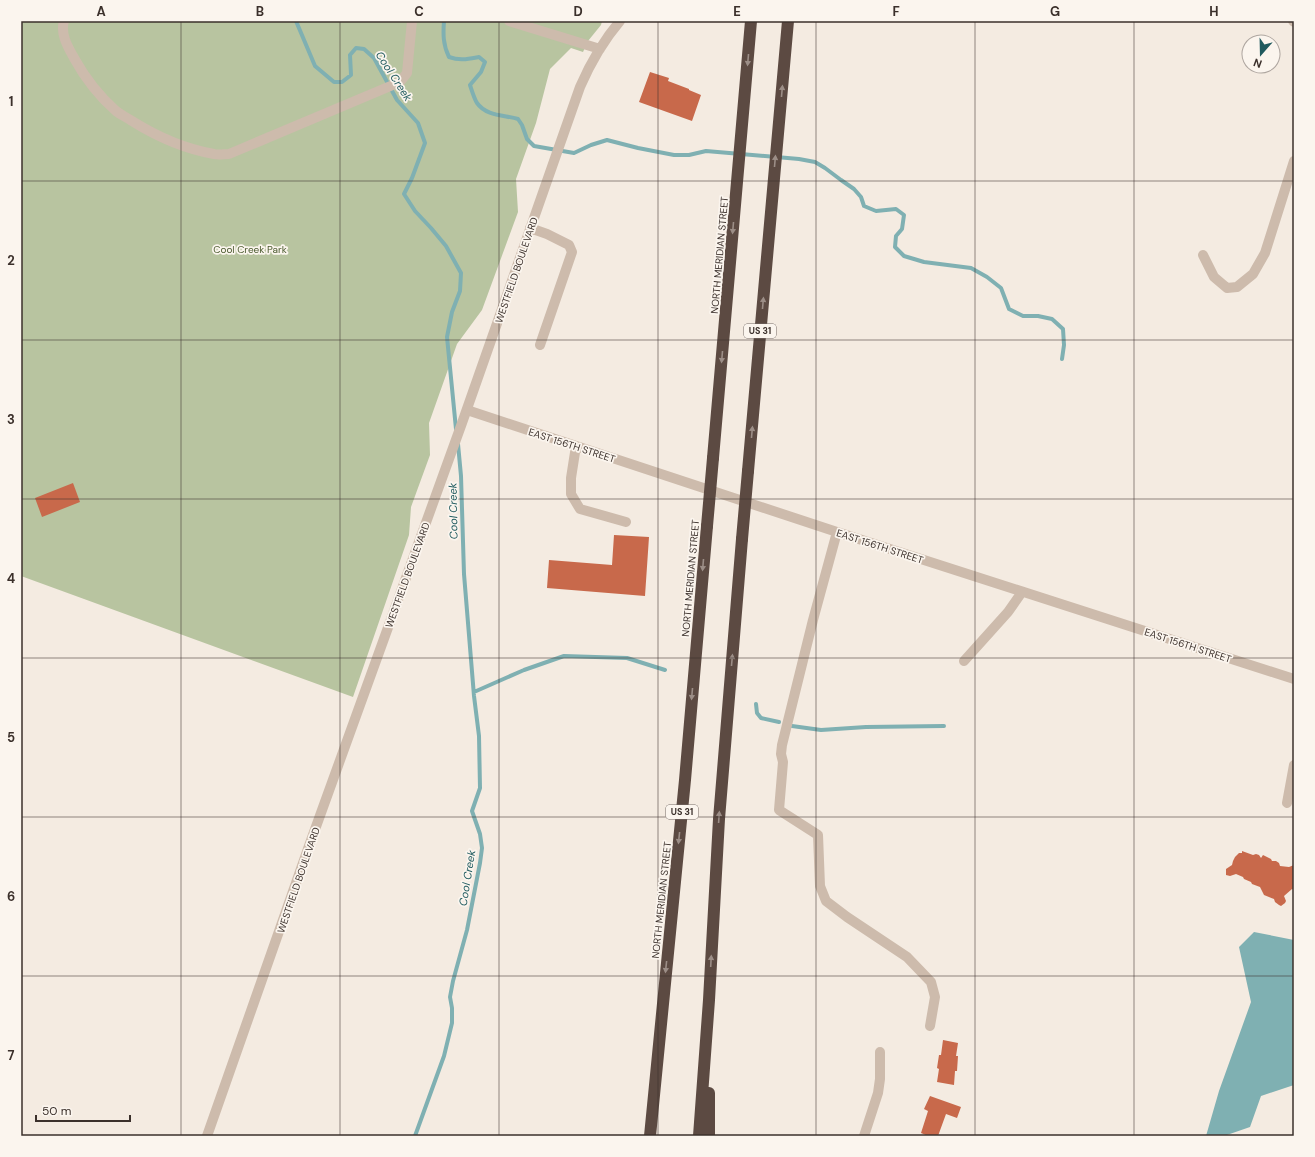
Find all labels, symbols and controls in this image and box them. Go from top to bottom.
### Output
text: A [96,3,106,20]
text: B [256,3,264,20]
text: C [414,3,424,20]
text: D [573,3,583,20]
text: E [733,3,741,20]
text: F [892,3,900,20]
text: G [1050,3,1060,20]
text: H [1209,3,1219,20]
north arrow [1241,34,1281,74]
water label: Cool Creek [373,48,415,104]
one-way arrow [744,54,751,66]
text: N [1251,55,1264,71]
one-way arrow [778,85,785,97]
text: 1 [9,93,13,110]
one-way arrow [772,155,779,167]
street label: NORTH MERIDIAN STREET [708,196,731,314]
street label: WESTFIELD BOULEVARD [492,215,541,325]
one-way arrow [729,222,736,234]
park label: Cool Creek Park [213,243,287,256]
text: 2 [7,252,15,269]
one-way arrow [759,297,766,309]
road number: US 31 [744,324,776,338]
one-way arrow [718,351,725,363]
text: 3 [7,411,15,428]
street label: EAST 156TH STREET [527,425,617,466]
one-way arrow [748,426,755,438]
water label: Cool Creek [446,482,460,539]
street label: NORTH MERIDIAN STREET [679,519,702,637]
street label: WESTFIELD BOULEVARD [382,521,433,630]
street label: EAST 156TH STREET [835,526,925,567]
one-way arrow [700,559,707,571]
text: 4 [7,570,15,587]
street label: EAST 156TH STREET [1143,625,1233,666]
one-way arrow [729,654,736,666]
one-way arrow [689,688,696,700]
text: 5 [7,729,15,746]
road number: US 31 [666,805,698,819]
one-way arrow [715,811,722,823]
street label: WESTFIELD BOULEVARD [274,825,323,935]
one-way arrow [676,831,683,844]
street label: NORTH MERIDIAN STREET [649,841,674,959]
water label: Cool Creek [456,849,478,907]
text: 6 [7,888,15,905]
one-way arrow [707,955,714,967]
one-way arrow [663,961,670,973]
text: 7 [8,1047,15,1064]
scale bar [36,1097,130,1123]
text: 50 m [42,1103,71,1119]

